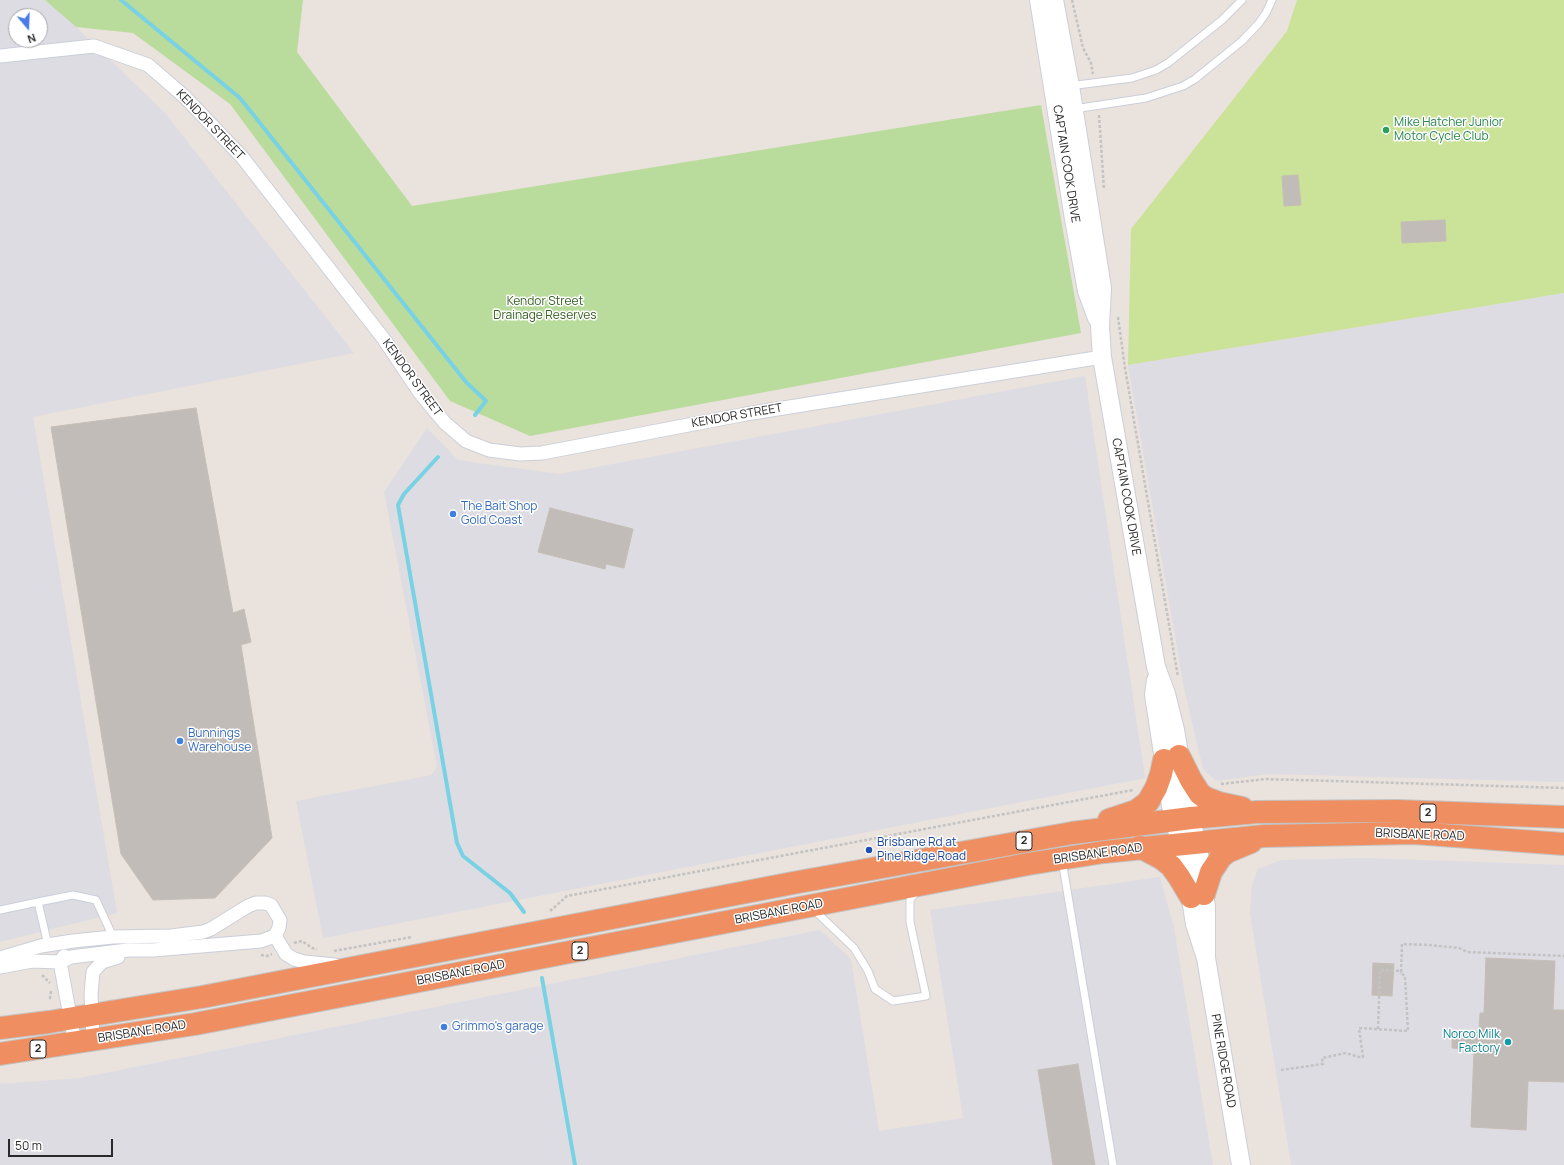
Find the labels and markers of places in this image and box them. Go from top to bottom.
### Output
place label: Mike Hatcher Junior Motor Cycle Club [1394,116,1503,144]
marker: Mike Hatcher Junior Motor Cycle Club [1381,125,1391,135]
place label: The Bait Shop Gold Coast [461,500,537,528]
marker: The Bait Shop Gold Coast [448,509,458,519]
place label: Bunnings Warehouse [188,727,251,755]
marker: Bunnings Warehouse [175,736,185,746]
place label: Brisbane Rd at Pine Ridge Road [877,836,966,864]
marker: Brisbane Rd at Pine Ridge Road [864,845,874,855]
place label: Grimmo's garage [452,1020,544,1034]
marker: Grimmo's garage [439,1022,449,1032]
place label: Norco Milk Factory [1443,1028,1500,1056]
marker: Norco Milk Factory [1503,1037,1513,1047]

